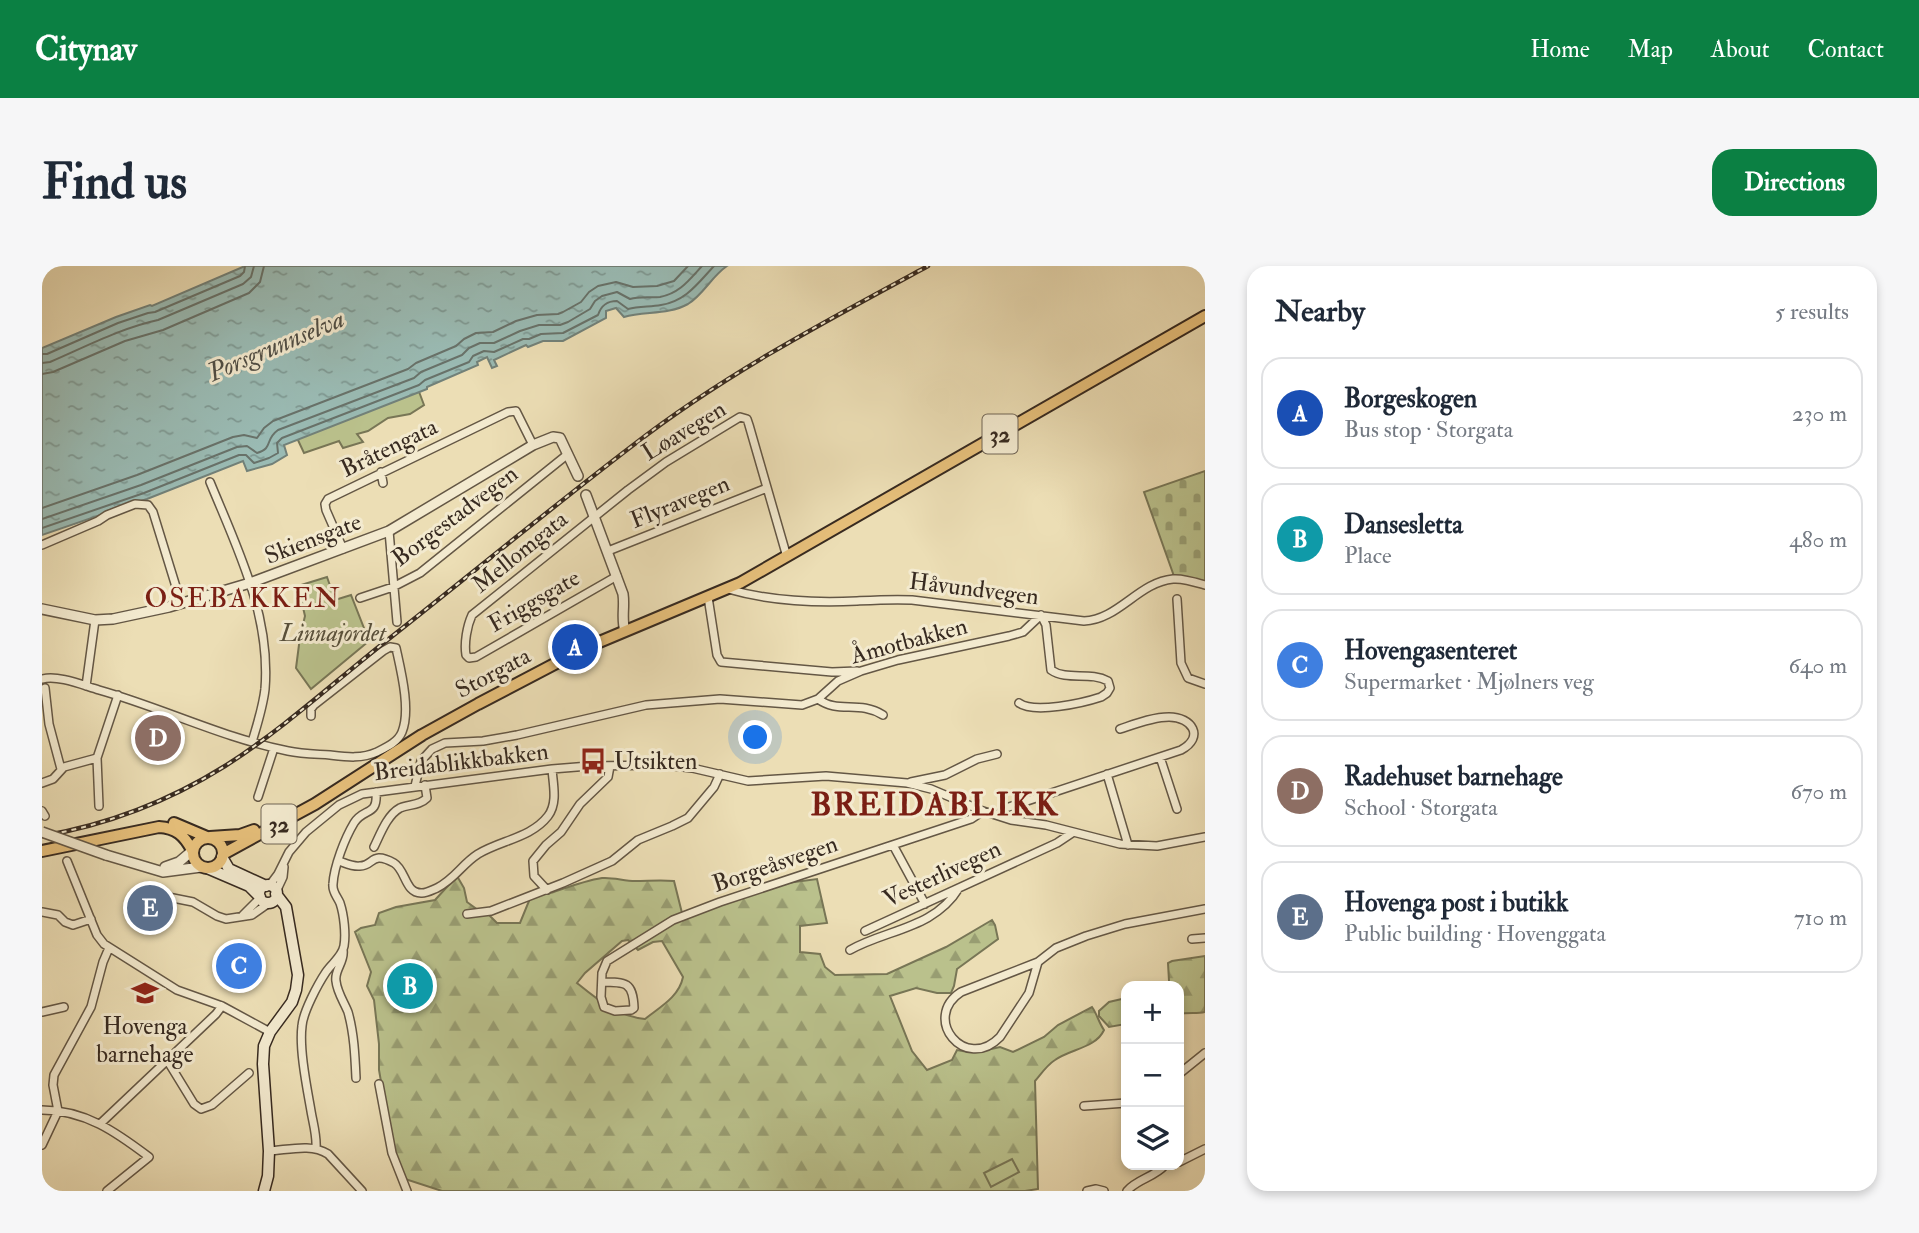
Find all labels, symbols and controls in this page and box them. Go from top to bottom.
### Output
text: Citynav [35,29,137,70]
text: Home [1530,34,1590,65]
text: Map [1628,34,1673,65]
text: About [1711,34,1770,65]
text: Contact [1808,34,1884,65]
button: Directions [1712,149,1877,216]
text: Find us [42,152,187,213]
text: Nearby [1275,293,1365,330]
text: 5 results [1775,297,1849,326]
water label: Porsgrunnselva [202,303,349,390]
text: Borgeskogen [1344,383,1477,415]
street label: Løavegen [636,394,732,468]
text: A [1293,399,1307,428]
text: 230 m [1792,399,1847,428]
street label: Bråtengata [336,411,444,485]
road number: 32 [982,414,1018,454]
text: Bus stop · Storgata [1344,415,1513,444]
street label: Borgestadvegen [386,458,524,574]
street label: Flyravegen [626,468,734,536]
street label: Mellomgata [466,503,575,600]
street label: Skiensgate [260,506,366,572]
text: Dansesletta [1344,509,1463,541]
text: B [1292,525,1308,554]
text: 480 m [1789,525,1847,554]
text: Place [1344,541,1392,570]
street label: Friggsgate [482,562,586,640]
street label: Håvundvegen [907,566,1041,612]
district label: OSEBAKKEN [144,581,342,616]
street label: Åmotbakken [846,610,971,672]
park label: Linnajordet [279,618,387,649]
pin: A [552,621,598,673]
text: Hovengasenteret [1344,635,1517,667]
street label: Storgata [450,640,537,706]
text: C [1292,651,1308,680]
text: 640 m [1789,651,1847,680]
text: Supermarket · Mjølners veg [1344,667,1594,696]
pin: D [135,712,181,764]
your location [738,720,772,754]
street label: Breidablikkbakken [372,736,550,788]
bus stop icon: Utsikten [578,746,608,776]
place label: Utsikten [614,746,697,777]
text: Radehuset barnehage [1344,761,1563,793]
text: D [1291,777,1309,806]
text: 670 m [1790,777,1847,806]
district label: BREIDABLIKK [810,785,1060,825]
text: School · Storgata [1344,793,1498,822]
road number: 32 [261,804,296,844]
street label: Borgeåsvegen [708,828,842,900]
street label: Vesterlivegen [878,833,1006,915]
pin: E [127,882,173,934]
text: Hovenga post i butikk [1344,887,1569,919]
text: E [1292,903,1308,932]
text: 710 m [1794,903,1847,932]
text: Public building · Hovenggata [1344,919,1606,948]
pin: C [216,940,262,992]
pin: B [387,960,433,1012]
school or university icon: Hovenga barnehage [130,978,160,1008]
map controls [1121,981,1184,1170]
button: + [1121,981,1184,1044]
place label: Hovenga barnehage [96,1011,194,1070]
button: − [1121,1044,1184,1107]
button: layers [1121,1107,1184,1170]

